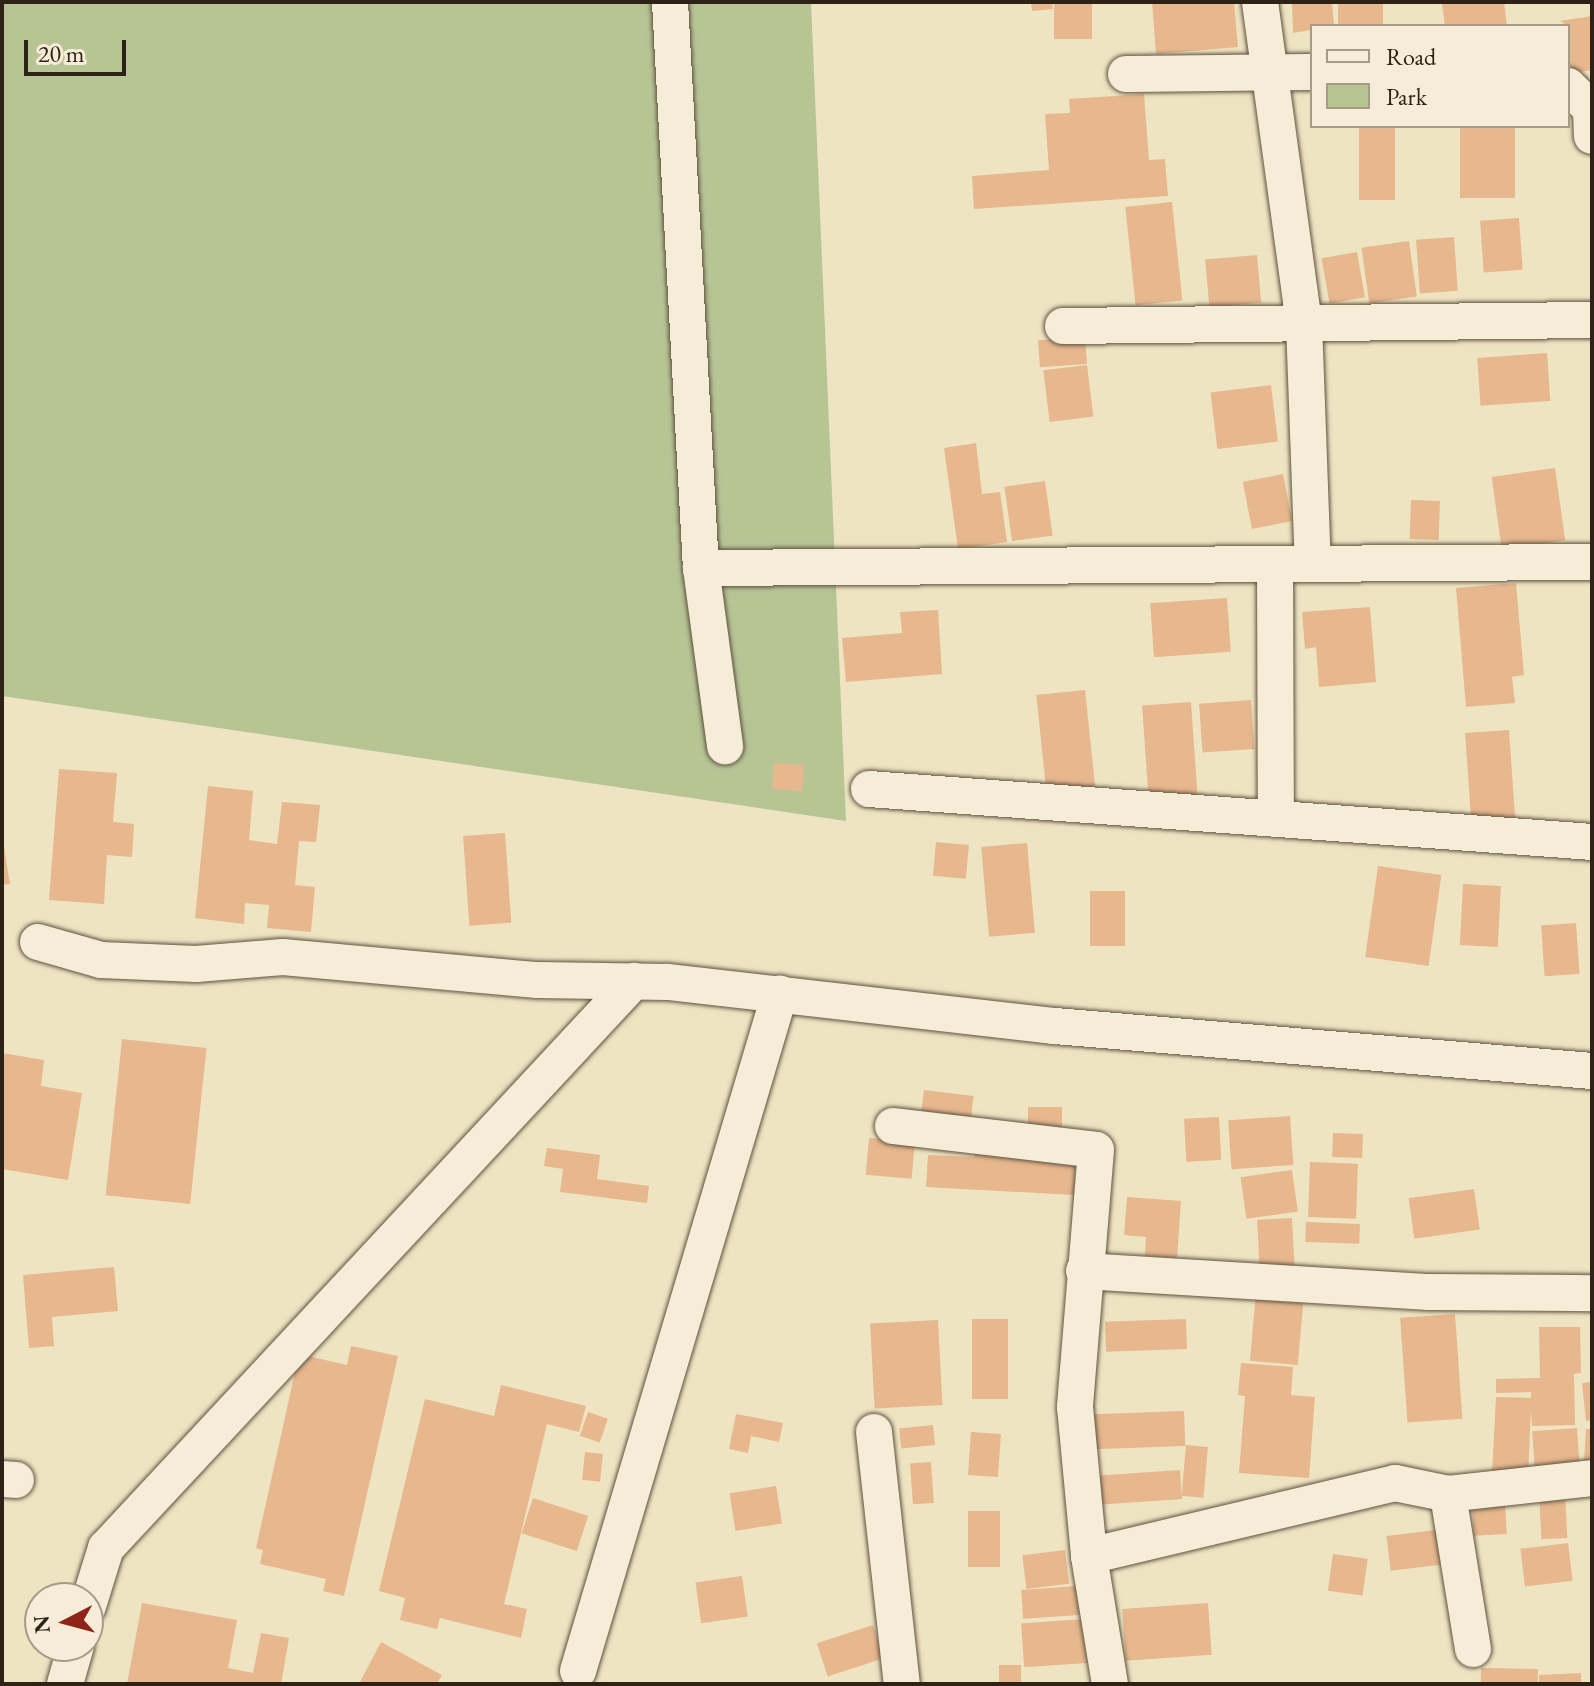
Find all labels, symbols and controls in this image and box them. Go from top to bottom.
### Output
scale bar [28,24,130,74]
legend [1310,24,1570,128]
text: 20 m [38,38,85,69]
text: Road [1386,41,1436,72]
text: Park [1386,81,1427,112]
north arrow [24,1582,104,1662]
text: N [26,1614,57,1635]

